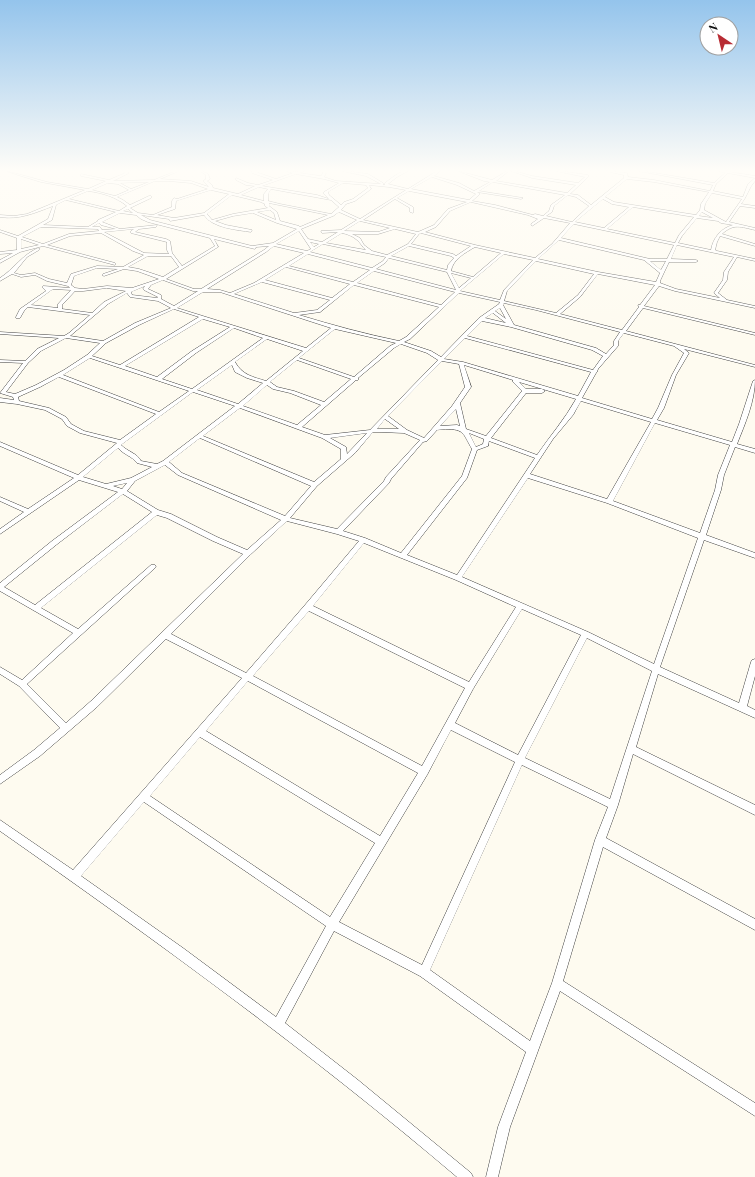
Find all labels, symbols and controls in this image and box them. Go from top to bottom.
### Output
north arrow [699,16,739,56]
text: N [705,19,721,36]

